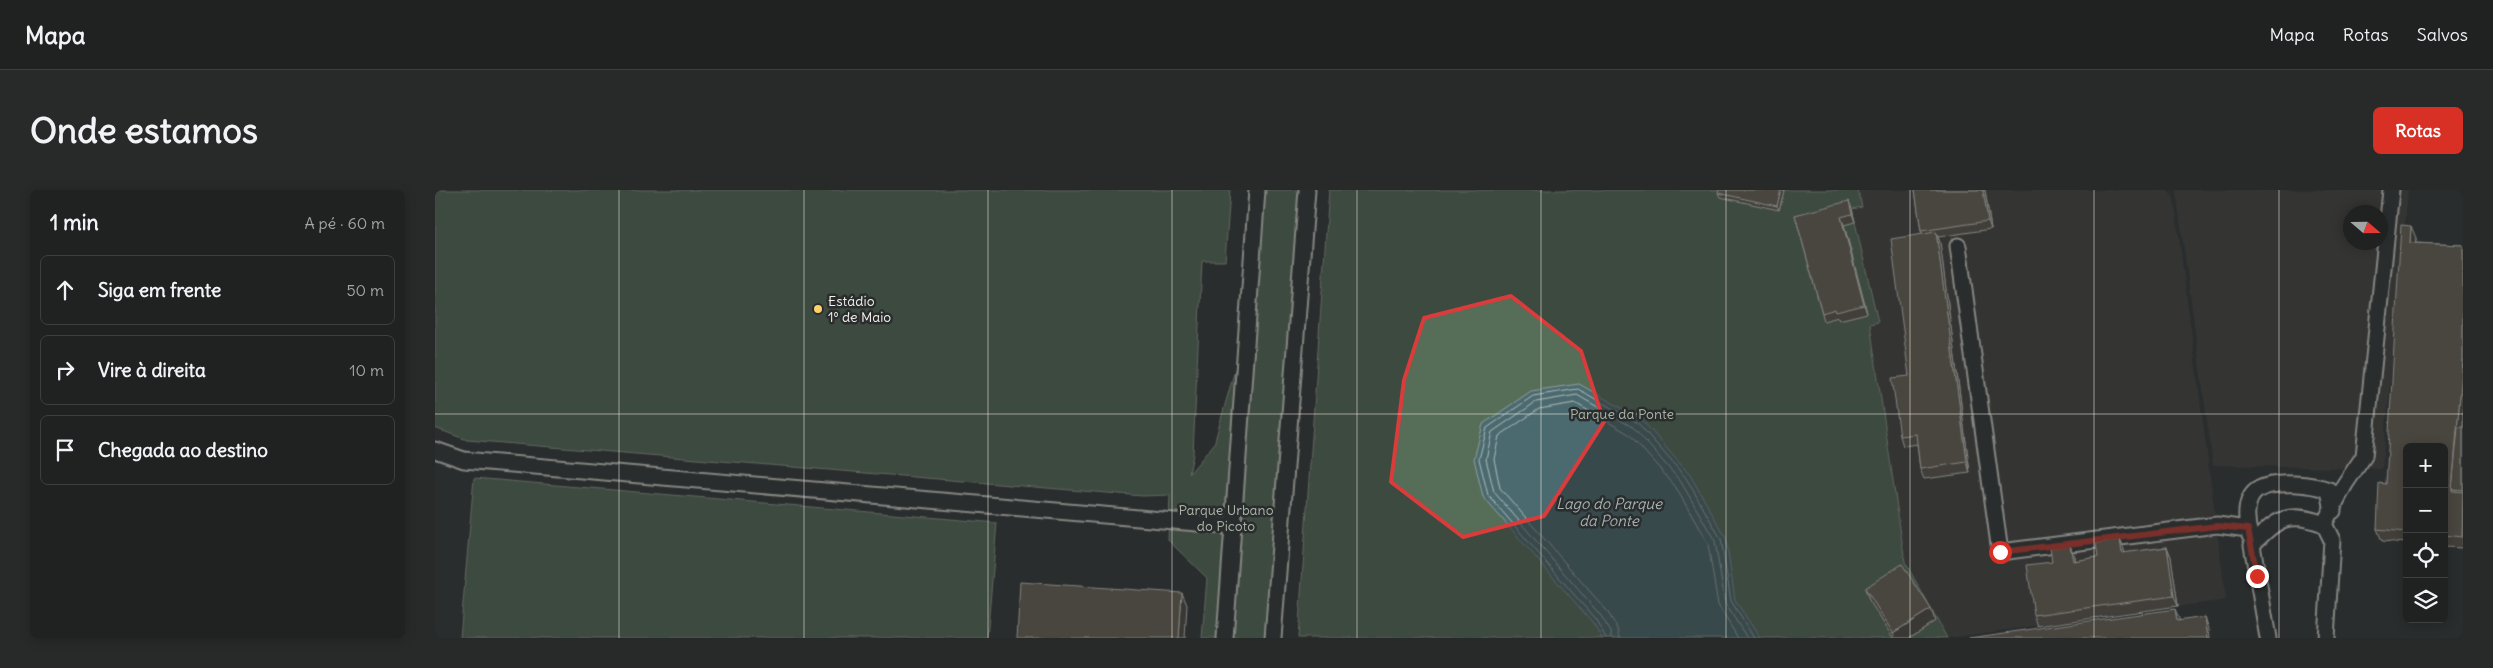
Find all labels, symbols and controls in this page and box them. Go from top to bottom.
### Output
text: Mapa [25,20,85,50]
text: Mapa [2270,23,2315,46]
text: Rotas [2343,23,2389,46]
text: Salvos [2417,23,2468,46]
button: Rotas [2373,107,2463,154]
text: Onde estamos [30,108,258,152]
north arrow [2343,205,2388,250]
text: 1 min [50,209,99,236]
text: A pé · 60 m [304,213,385,233]
icon: ahead [51,276,79,304]
text: Siga em frente [98,278,221,302]
text: 50 m [346,280,384,300]
place label: Estádio 1º de Maio [828,292,891,326]
marker: Estádio 1º de Maio [812,303,824,315]
icon: right [51,356,79,384]
text: Vire à direita [98,358,206,382]
text: 10 m [349,360,384,380]
park label: Parque da Ponte [1570,405,1674,423]
icon: arrive [51,436,79,464]
text: Chegada ao destino [98,438,268,462]
map controls [2403,443,2448,623]
button: + [2403,443,2448,488]
button: − [2403,488,2448,533]
water label: Lago do Parque da Ponte [1556,494,1663,530]
park label: Parque Urbano do Picoto [1178,501,1274,535]
button: locate [2403,533,2448,578]
route start [1989,541,2012,564]
route end [2246,565,2269,588]
button: layers [2403,578,2448,623]

